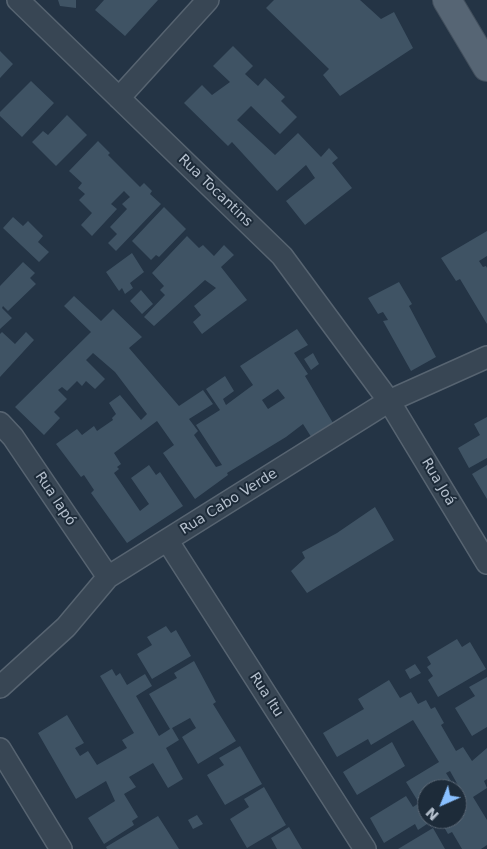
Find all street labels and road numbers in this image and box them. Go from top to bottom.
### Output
street label: Rua Tocantins [174,151,256,231]
street label: Rua Joá [417,455,459,509]
street label: Rua Cabo Verde [177,465,281,539]
street label: Rua Iapó [31,469,79,529]
street label: Rua Itu [245,670,287,720]

